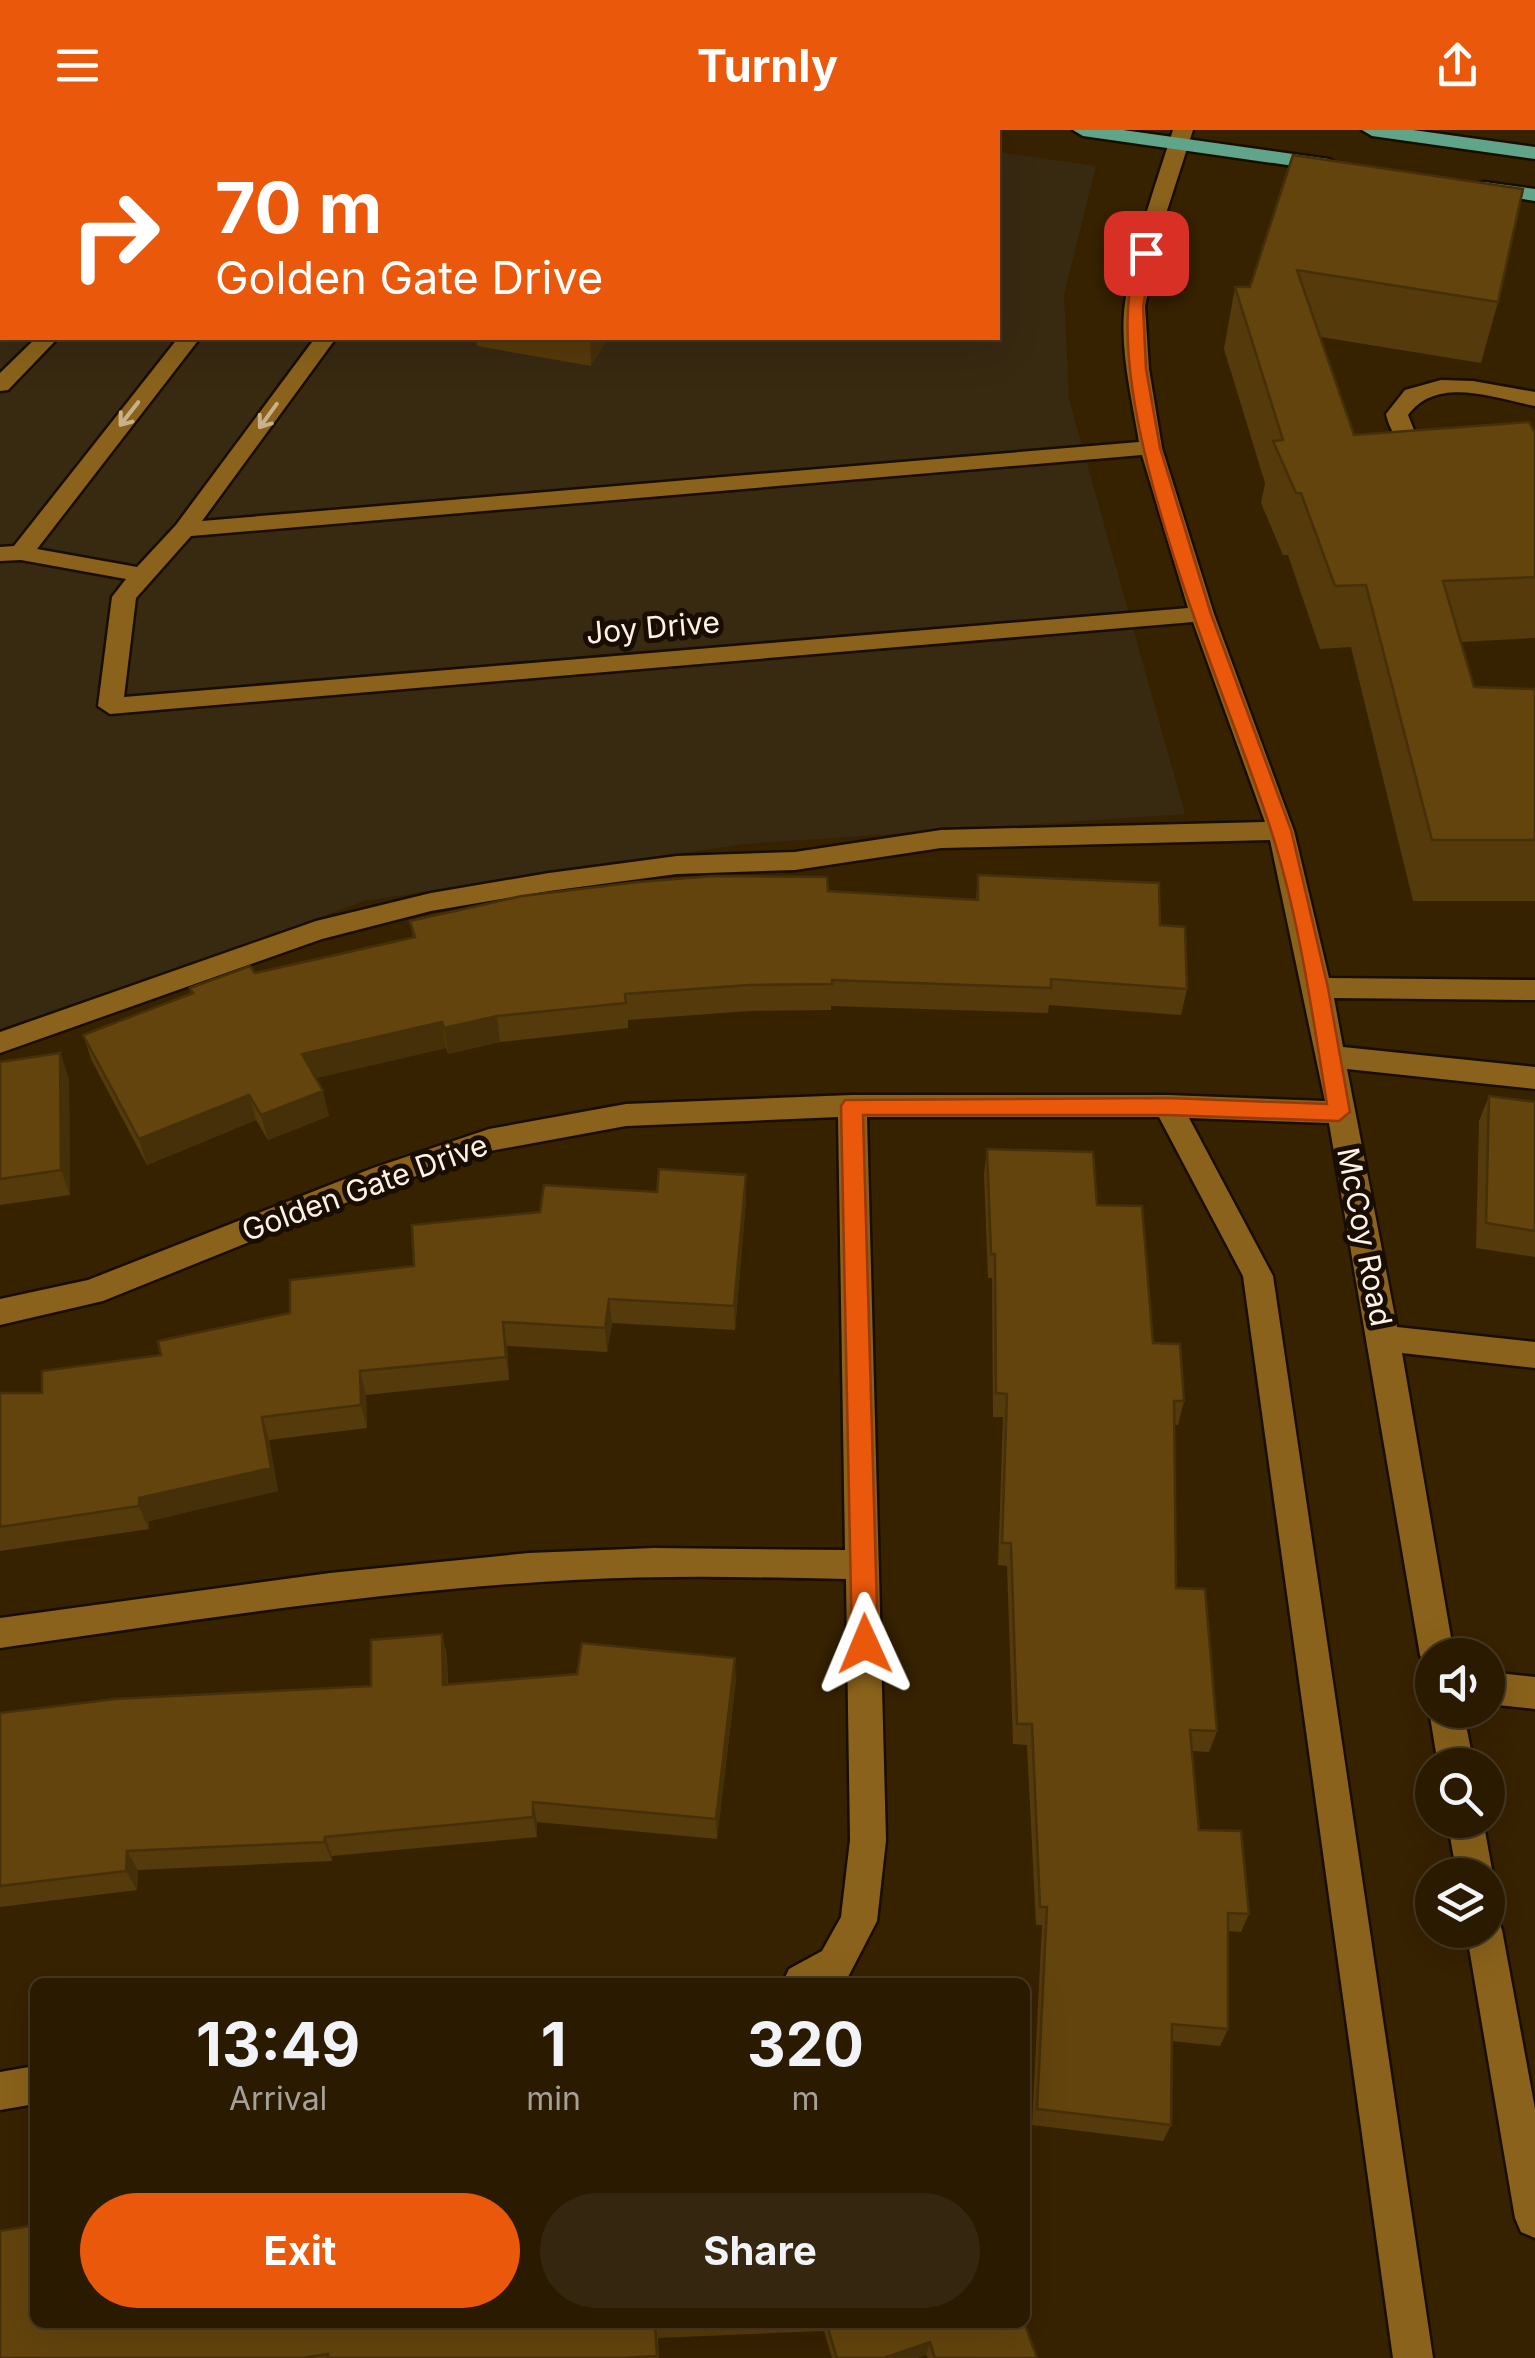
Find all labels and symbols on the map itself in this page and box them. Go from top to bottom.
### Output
pin [1104,211,1189,296]
one-way arrow [118,401,140,427]
one-way arrow [257,402,278,429]
street label: Joy Drive [584,603,721,651]
street label: Golden Gate Drive [237,1126,492,1248]
street label: McCoy Road [1330,1144,1400,1329]
position arrow [813,1592,917,1696]

